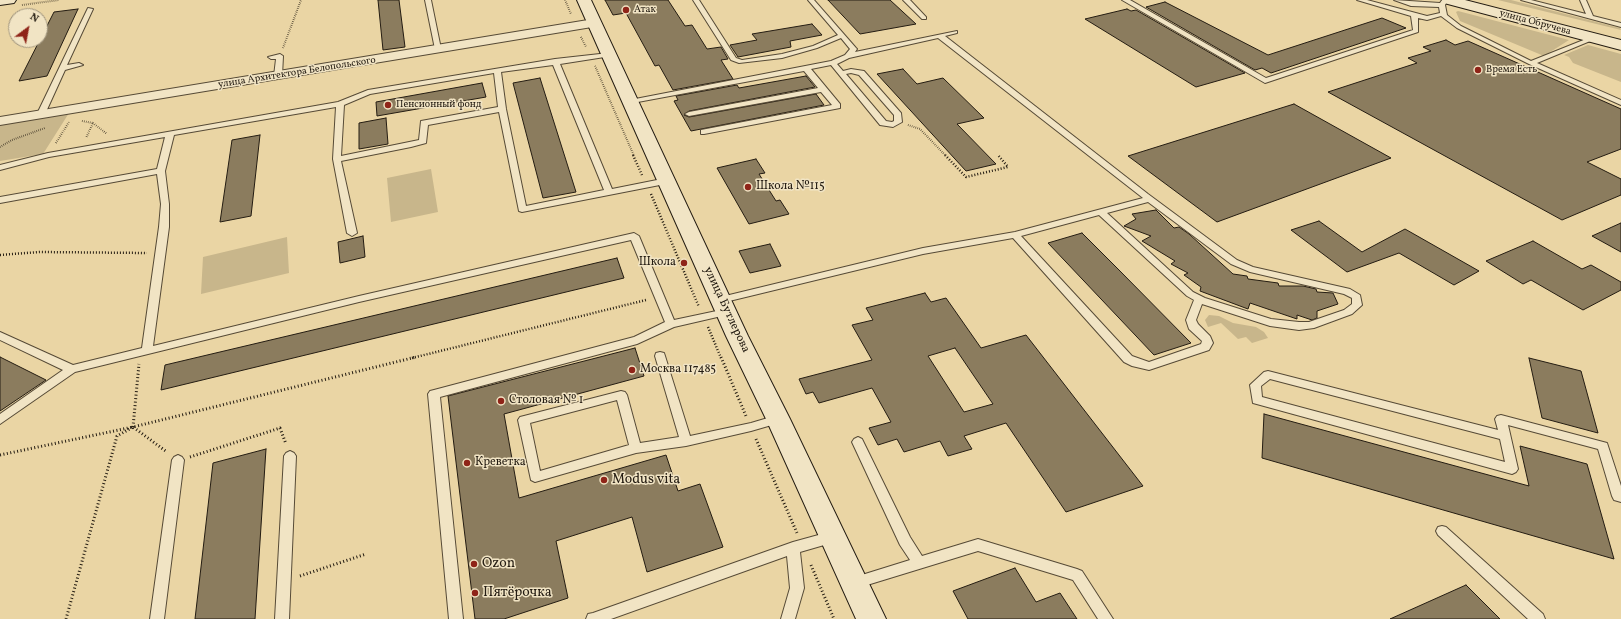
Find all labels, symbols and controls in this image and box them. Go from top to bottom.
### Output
place label: Атак [634,4,656,16]
marker: Атак [621,5,631,15]
north arrow [8,8,48,48]
street label: улица Обручева [1498,8,1572,38]
text: N [27,10,41,27]
street label: улица Архитектора Белопольского [217,55,377,91]
place label: Время Есть [1486,64,1537,76]
marker: Время Есть [1473,65,1483,75]
place label: Пенсионный фонд [396,99,482,111]
marker: Пенсионный фонд [383,100,393,110]
place label: Школа №115 [756,180,825,194]
marker: Школа №115 [743,182,753,192]
place label: Школа [639,256,676,270]
marker: Школа [679,258,689,268]
street label: улица Бутлерова [700,265,752,355]
place label: Москва 117485 [640,363,716,377]
marker: Москва 117485 [627,365,637,375]
place label: Столовая № 1 [509,394,584,408]
marker: Столовая № 1 [496,396,506,406]
place label: Креветка [475,456,526,470]
marker: Креветка [462,458,472,468]
place label: Modus vita [612,472,680,488]
marker: Modus vita [599,475,609,485]
place label: Ozon [482,556,515,572]
marker: Ozon [469,559,479,569]
place label: Пятёрочка [483,585,552,601]
marker: Пятёрочка [470,588,480,598]

